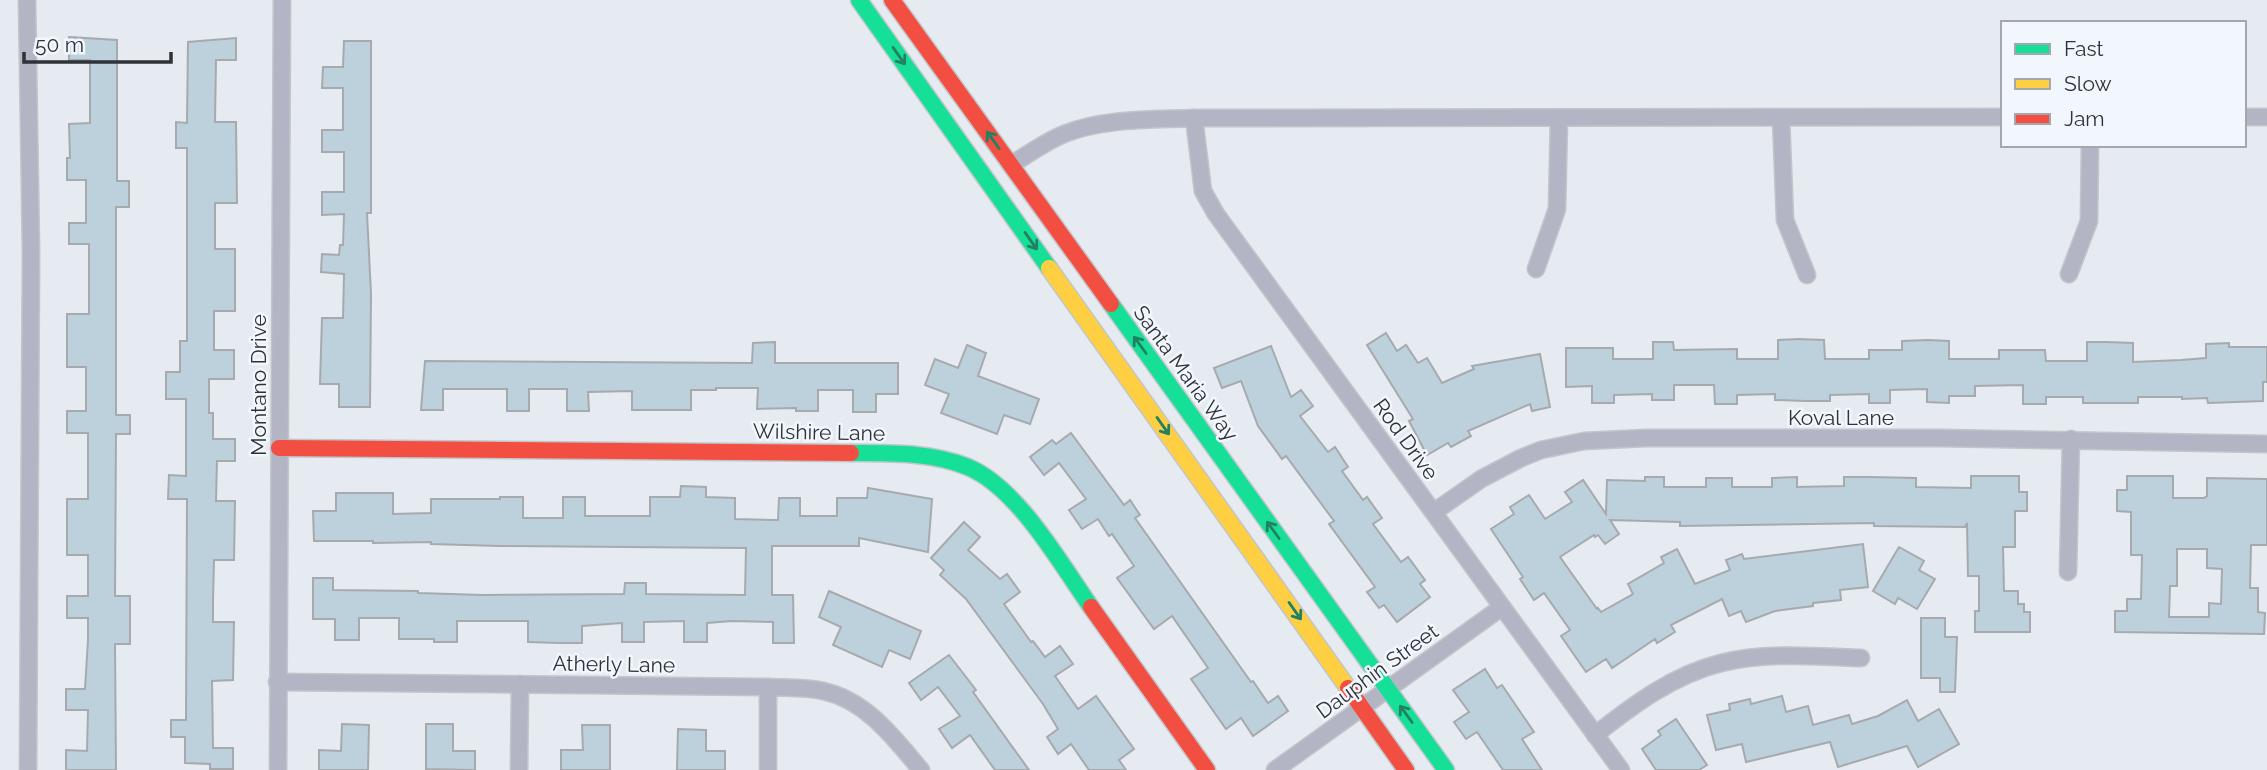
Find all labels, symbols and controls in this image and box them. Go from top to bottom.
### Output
scale bar [24,21,172,65]
legend [2001,21,2246,147]
text: 50 m [35,32,84,57]
text: Fast [2064,36,2104,61]
one-way arrow [892,46,906,65]
text: Slow [2064,71,2112,96]
text: Jam [2064,106,2105,131]
one-way arrow [986,131,1000,150]
one-way arrow [1024,231,1038,250]
street label: Santa Maria Way [1128,300,1244,446]
street label: Montano Drive [246,314,271,456]
one-way arrow [1133,336,1148,355]
street label: Rod Drive [1368,393,1444,485]
street label: Koval Lane [1788,405,1894,430]
one-way arrow [1156,416,1170,435]
street label: Wilshire Lane [753,418,885,446]
one-way arrow [1266,521,1280,540]
one-way arrow [1288,601,1302,620]
street label: Dauphin Street [1311,618,1443,724]
street label: Atherly Lane [553,650,675,678]
one-way arrow [1399,705,1414,724]

